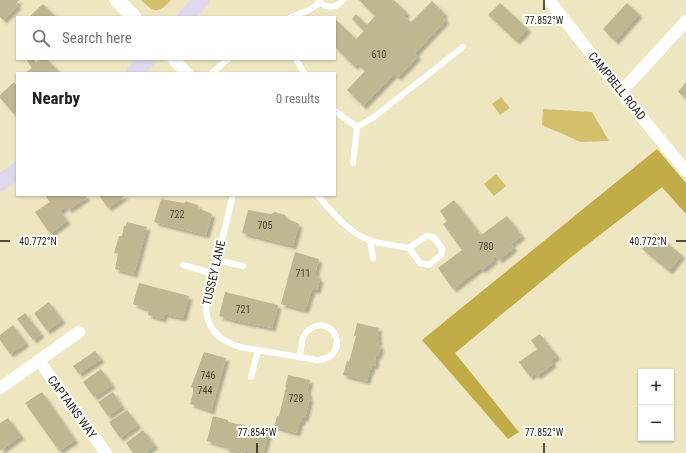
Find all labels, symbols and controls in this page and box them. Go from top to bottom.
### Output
text: 77.852°W [525,15,564,26]
search box [16,16,336,60]
icon: search [30,27,52,49]
text: Search here [62,29,132,47]
house number: 610 [372,49,386,60]
street label: CAMPBELL ROAD [585,49,649,123]
text: Nearby [32,88,80,108]
text: 0 results [276,91,320,106]
house number: 722 [170,209,184,220]
house number: 705 [258,220,272,231]
text: 40.772°N [19,236,57,247]
text: 40.772°N [629,236,667,247]
street label: TUSSEY LANE [200,239,228,307]
house number: 780 [479,241,493,252]
house number: 711 [296,268,310,279]
house number: 721 [236,304,250,315]
map controls [638,369,674,441]
button: + [638,369,674,405]
house number: 746 [201,370,215,381]
street label: CAPTAINS WAY [45,373,100,442]
house number: 744 [198,385,212,396]
house number: 728 [289,393,303,404]
button: − [638,405,674,441]
text: 77.854°W [238,427,277,438]
text: 77.852°W [525,427,564,438]

